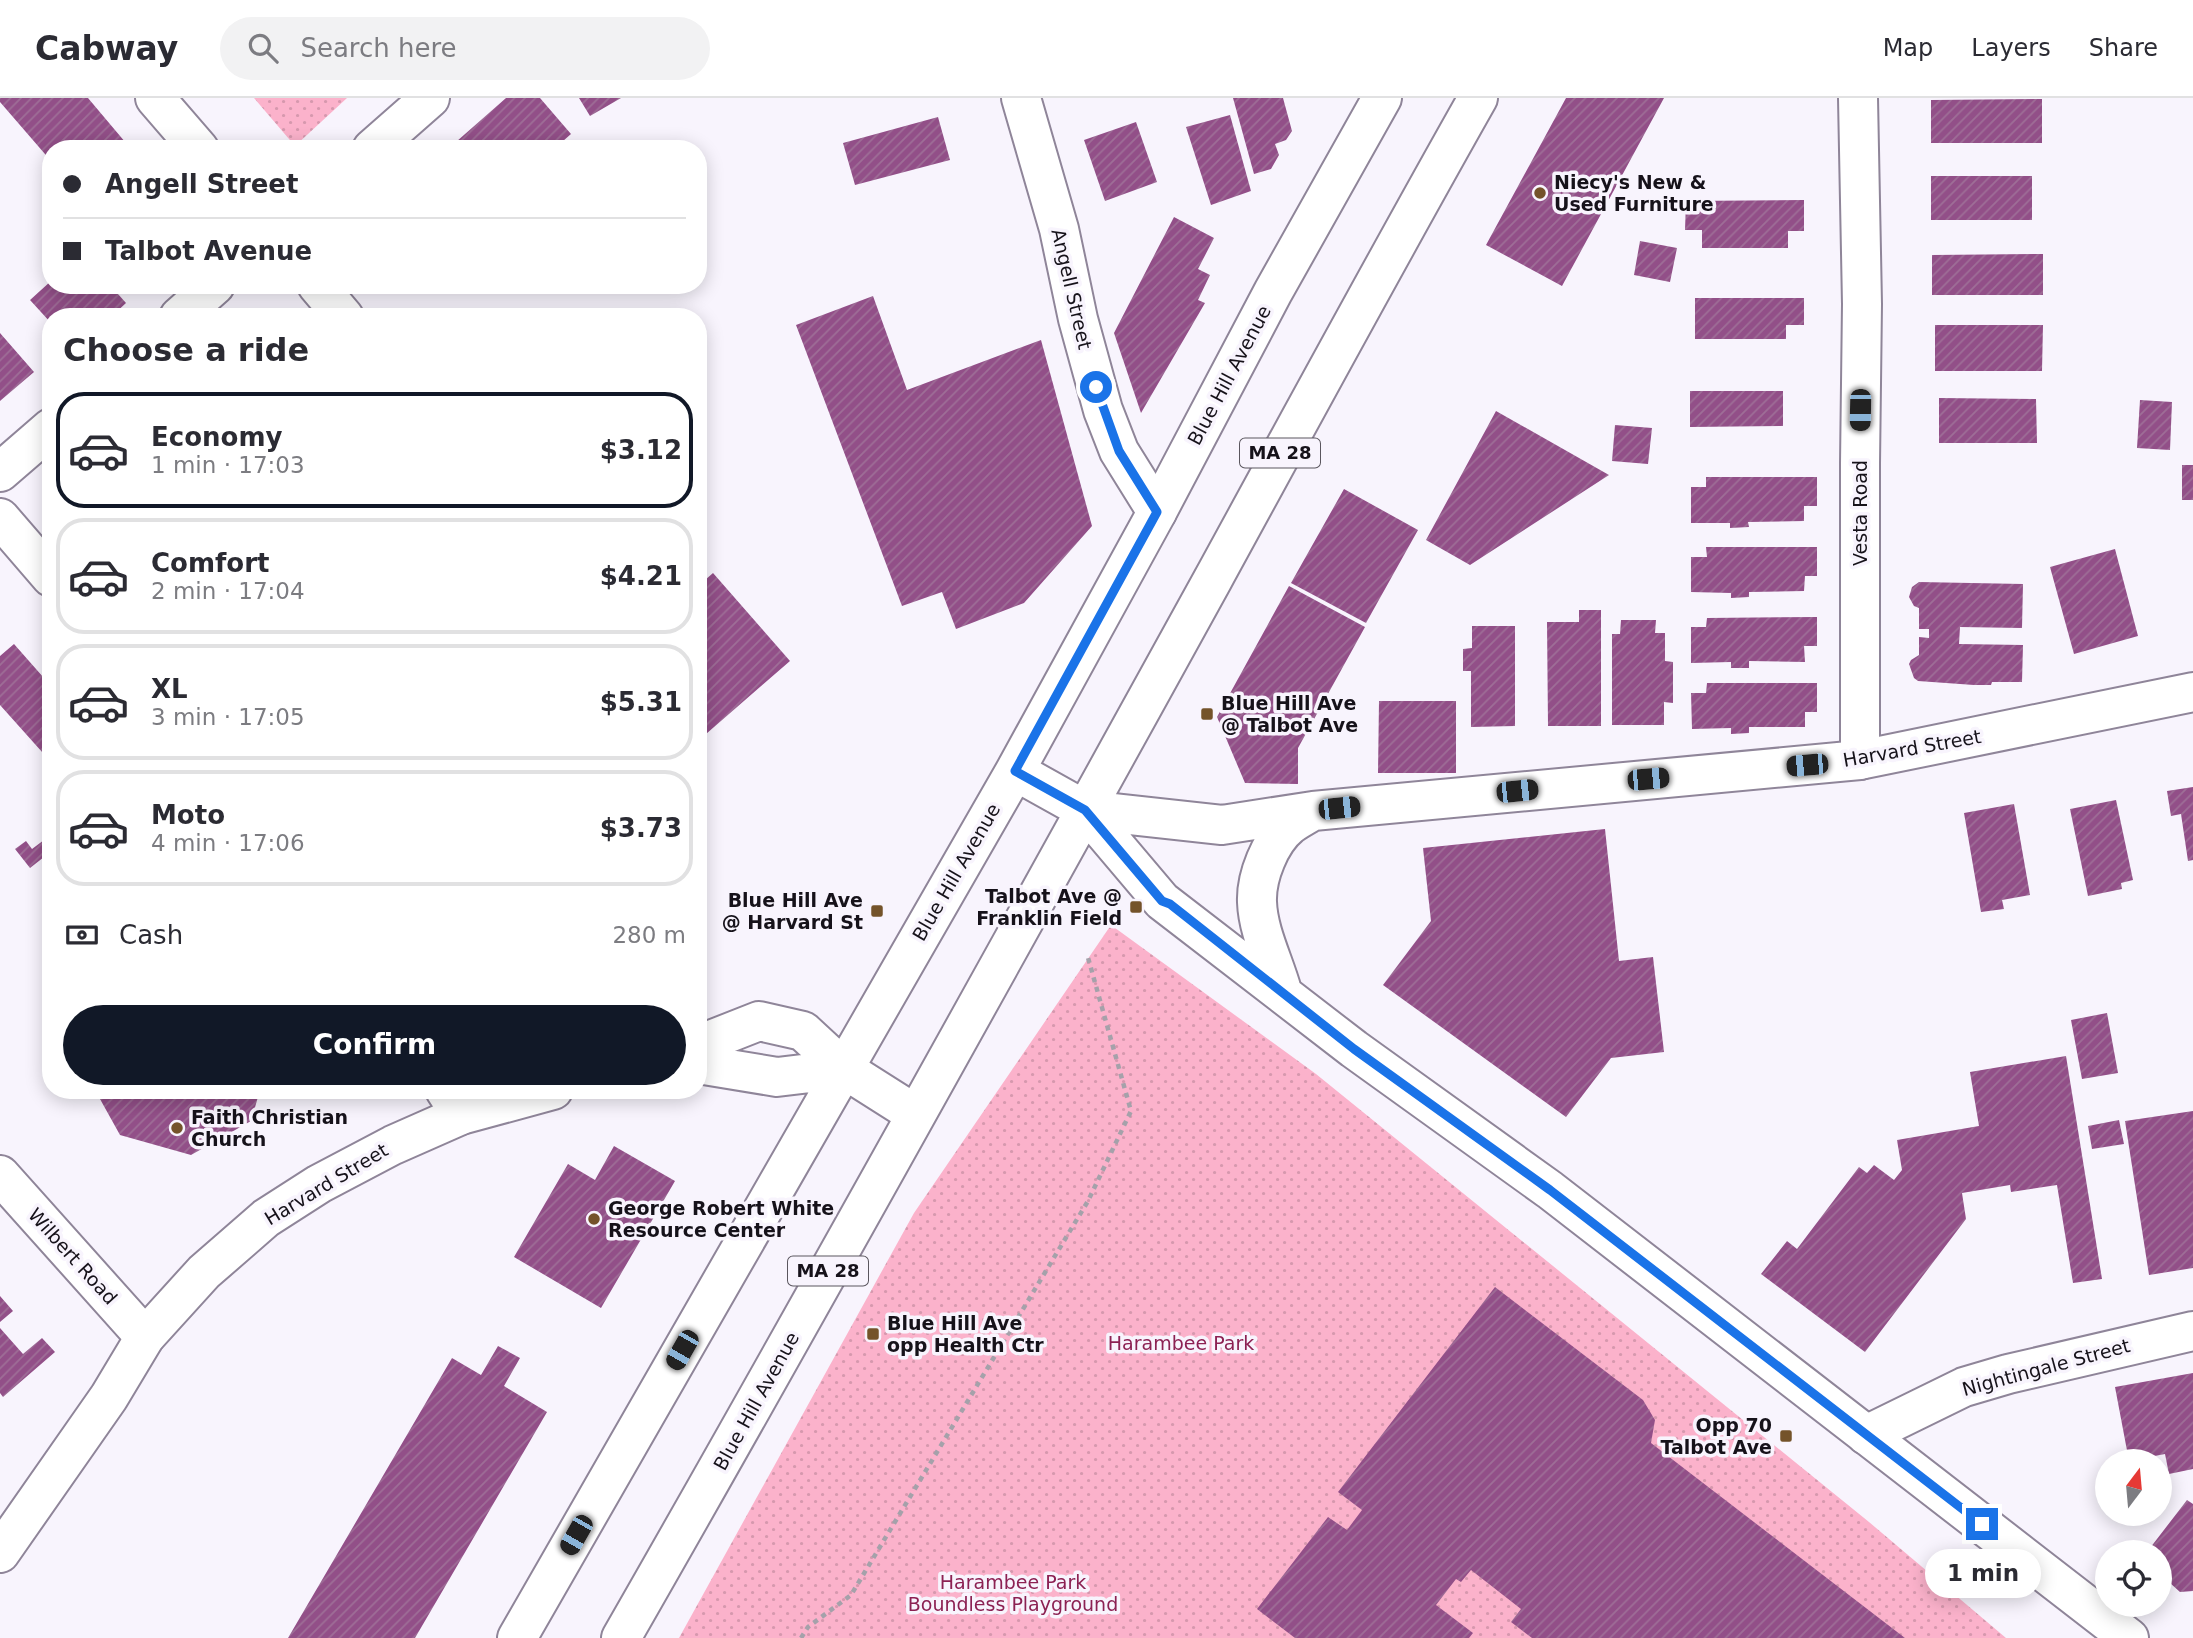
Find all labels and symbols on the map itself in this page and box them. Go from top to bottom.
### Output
place label: Niecy's New & Used Furniture [1554,171,1714,215]
marker: Niecy's New & Used Furniture [1532,185,1548,201]
street label: Angell Street [1047,227,1097,351]
street label: Blue Hill Avenue [1183,301,1275,449]
route start [1080,371,1112,403]
car [1850,389,1871,431]
road number: MA 28 [1240,438,1320,468]
street label: Vesta Road [1849,460,1871,566]
place label: Blue Hill Ave @ Talbot Ave [1221,692,1358,736]
marker: Blue Hill Ave @ Talbot Ave [1199,706,1215,722]
street label: Harvard Street [1841,725,1983,771]
car [1786,753,1829,777]
car [1627,767,1670,791]
car [1496,778,1539,804]
car [1318,795,1361,821]
street label: Blue Hill Avenue [908,799,1004,945]
place label: Talbot Ave @ Franklin Field [976,885,1122,929]
place label: Blue Hill Ave @ Harvard St [722,889,863,933]
marker: Talbot Ave @ Franklin Field [1128,899,1144,915]
marker: Blue Hill Ave @ Harvard St [869,903,885,919]
place label: Faith Christian Church [191,1106,348,1150]
marker: Faith Christian Church [169,1120,185,1136]
street label: Harvard Street [260,1139,392,1229]
place label: George Robert White Resource Center [608,1197,834,1241]
street label: Wilbert Road [24,1203,122,1309]
marker: George Robert White Resource Center [586,1211,602,1227]
road number: MA 28 [788,1256,868,1286]
place label: Blue Hill Ave opp Health Ctr [887,1312,1044,1356]
marker: Blue Hill Ave opp Health Ctr [865,1326,881,1342]
car [663,1327,702,1373]
street label: Blue Hill Avenue [709,1328,803,1474]
park label: Harambee Park [1108,1332,1254,1354]
street label: Nightingale Street [1960,1334,2132,1400]
place label: Opp 70 Talbot Ave [1661,1414,1772,1458]
marker: Opp 70 Talbot Ave [1778,1428,1794,1444]
north arrow [2095,1449,2172,1526]
route end [1966,1508,1998,1540]
car [557,1512,596,1558]
callout: 1 min [1924,1548,2040,1598]
park label: Harambee Park Boundless Playground [908,1571,1118,1615]

